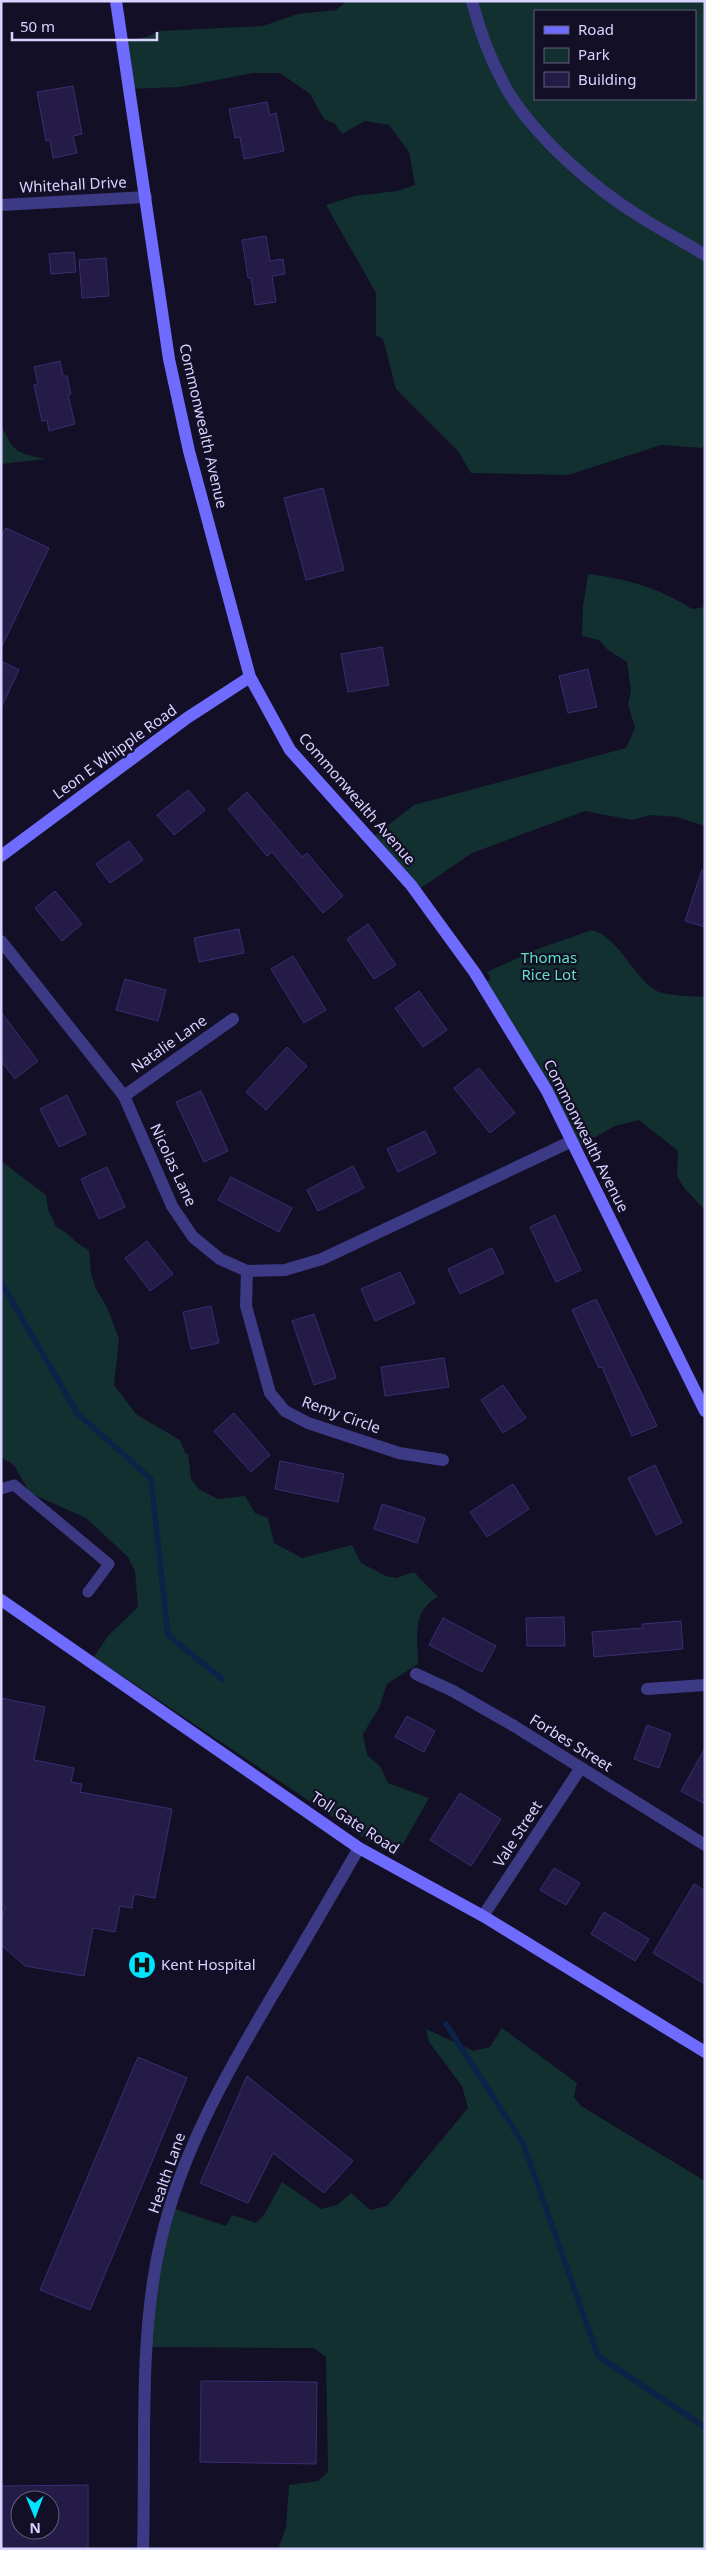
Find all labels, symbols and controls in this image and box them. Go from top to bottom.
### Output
scale bar [12,10,158,42]
legend [534,10,696,100]
text: 50 m [20,16,55,36]
text: Road [578,19,614,39]
text: Park [578,44,610,64]
text: Building [578,69,636,89]
street label: Whitehall Drive [19,171,127,197]
street label: Commonwealth Avenue [175,341,233,510]
street label: Leon E Whipple Road [48,699,180,803]
street label: Commonwealth Avenue [295,728,421,869]
park label: Thomas Rice Lot [521,947,577,984]
street label: Natalie Lane [127,1010,210,1077]
street label: Commonwealth Avenue [540,1056,634,1215]
street label: Nicolas Lane [146,1120,202,1209]
street label: Remy Circle [299,1391,383,1438]
street label: Forbes Street [526,1709,617,1776]
street label: Toll Gate Road [308,1786,403,1858]
street label: Vale Street [488,1796,546,1870]
hospital icon: Kent Hospital [127,1950,157,1980]
place label: Kent Hospital [161,1954,256,1974]
street label: Health Lane [143,2129,189,2216]
north arrow [10,2490,60,2540]
text: N [29,2519,41,2538]

